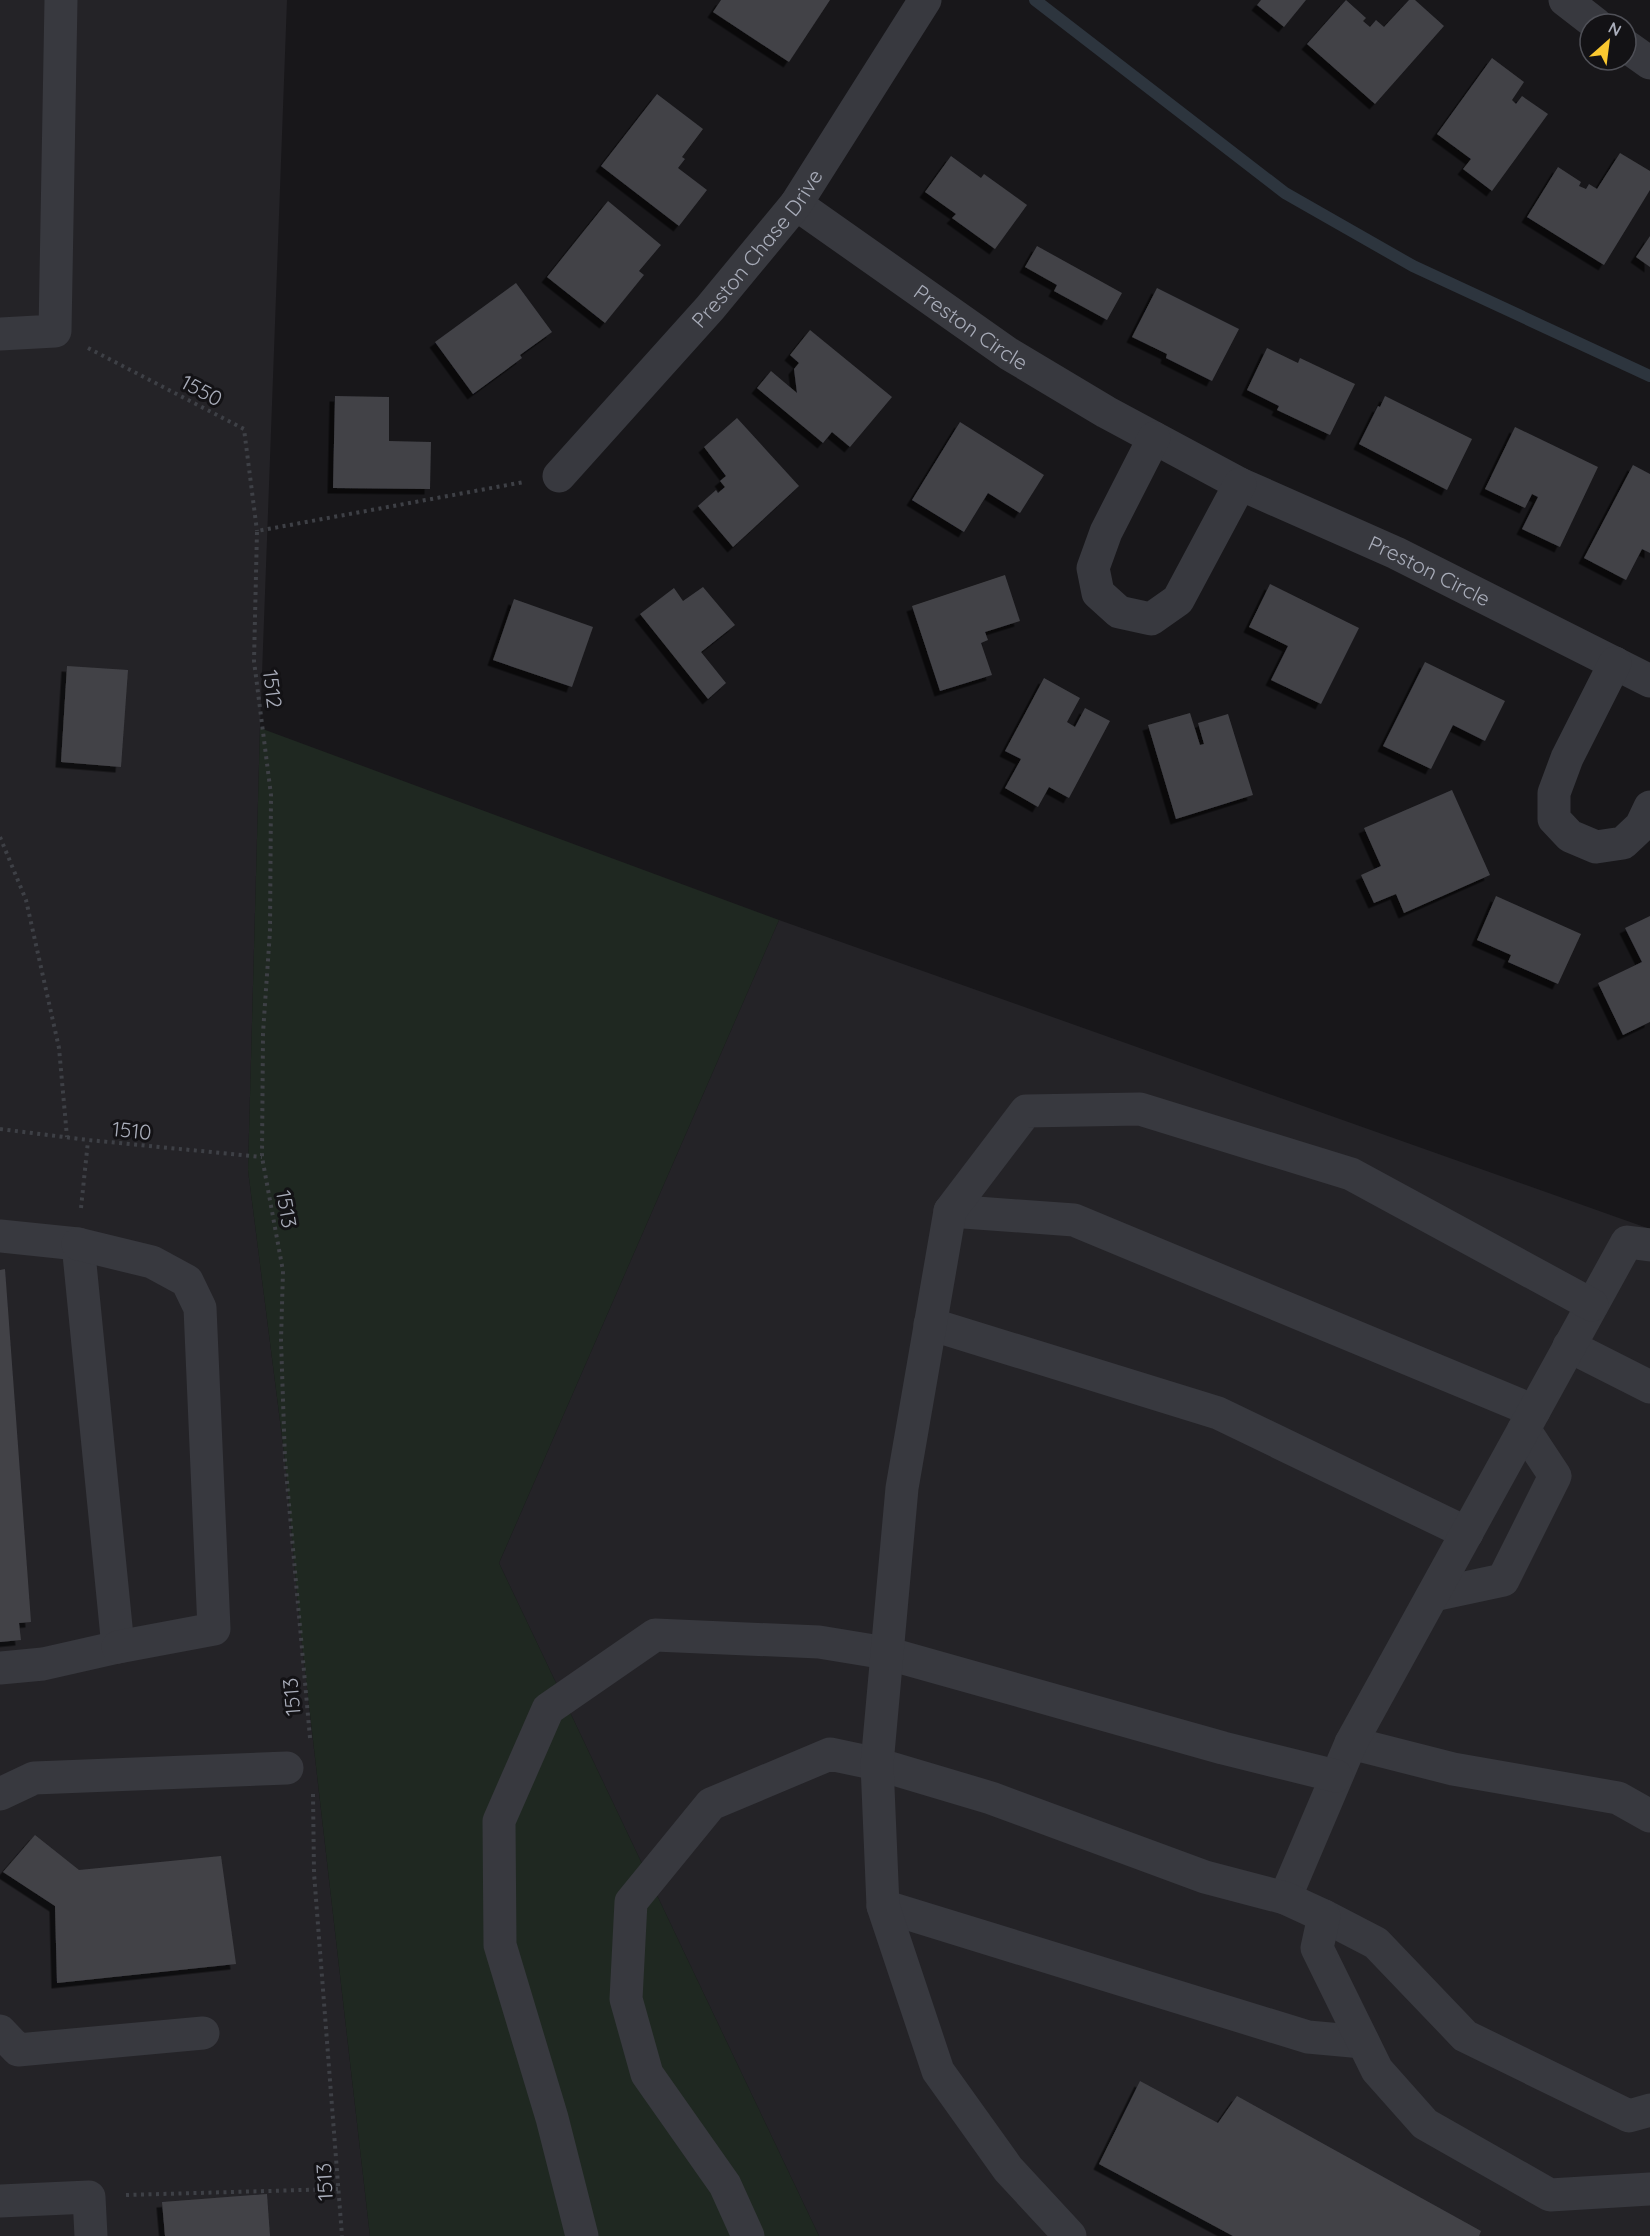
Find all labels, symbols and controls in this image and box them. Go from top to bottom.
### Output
north arrow [1578,12,1638,72]
text: N [1605,17,1625,40]
street label: Preston Chase Drive [686,164,828,333]
street label: Preston Circle [909,278,1033,375]
street label: 1550 [177,368,227,412]
street label: Preston Circle [1365,530,1495,611]
street label: 1512 [258,668,288,710]
street label: 1510 [111,1115,153,1145]
street label: 1513 [271,1188,303,1230]
street label: 1513 [276,1677,306,1717]
street label: 1513 [310,2162,338,2202]

